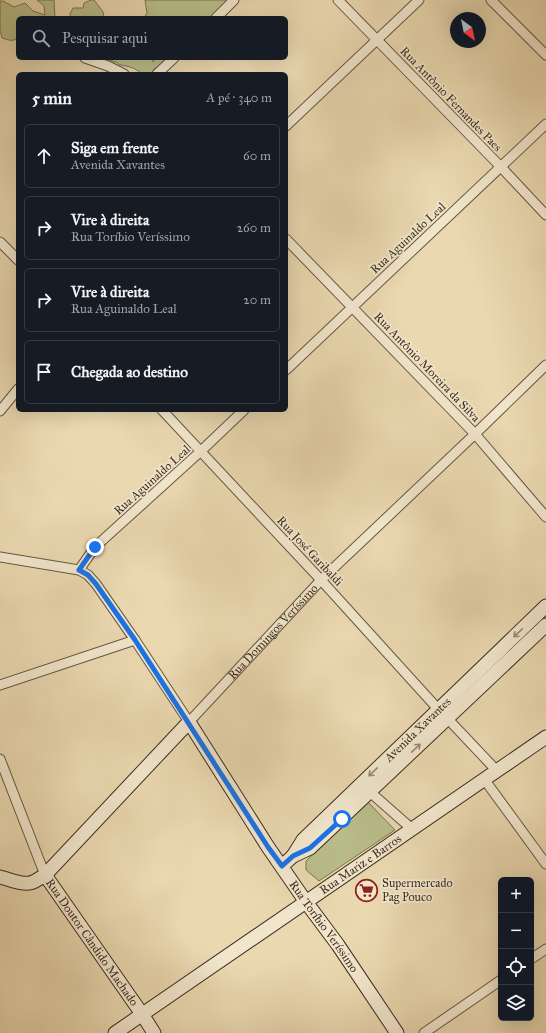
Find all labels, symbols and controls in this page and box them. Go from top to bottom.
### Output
north arrow [450,12,486,48]
search box [16,16,288,60]
icon: search [30,27,52,49]
text: Pesquisar aqui [62,29,148,47]
street label: Rua Antônio Fernandes Paes [397,44,505,154]
text: 5 min [32,88,72,109]
text: A pé · 340 m [206,90,272,106]
text: Siga em frente [71,139,159,157]
icon: ahead [33,145,55,167]
text: 60 m [243,148,271,164]
text: Avenida Xavantes [71,157,165,173]
street label: Rua Aguinaldo Leal [368,199,450,277]
text: Vire à direita [71,211,149,229]
icon: right [33,217,55,239]
text: 260 m [237,220,271,236]
text: Rua Toríbio Veríssimo [71,229,190,245]
text: Vire à direita [71,283,149,301]
icon: right [33,289,55,311]
text: 20 m [243,292,271,308]
text: Rua Aguinaldo Leal [71,301,177,317]
street label: Rua Antônio Moreira da Silva [371,309,484,425]
icon: arrive [33,361,55,383]
text: Chegada ao destino [71,363,188,381]
street label: Rua Aguinaldo Leal [111,442,194,519]
street label: Rua José Garibaldi [273,513,346,590]
route end [86,538,104,556]
street label: Rua Domingos Veríssimo [225,581,321,682]
one-way arrow [513,628,523,638]
street label: Avenida Xavantes [381,694,454,765]
one-way arrow [411,743,421,753]
one-way arrow [368,767,378,776]
route start [333,810,351,828]
street label: Rua Mariz e Barros [317,831,404,897]
street label: Rua Doutor Cândido Machado [43,876,141,1009]
place label: Supermercado Pag Pouco [382,876,453,905]
supermarket icon: Supermercado Pag Pouco [353,877,379,903]
map controls [498,877,534,1021]
button: + [498,877,534,913]
street label: Rua Toríbio Veríssimo [286,878,361,975]
button: − [498,913,534,949]
button: locate [498,949,534,985]
button: layers [498,985,534,1021]

